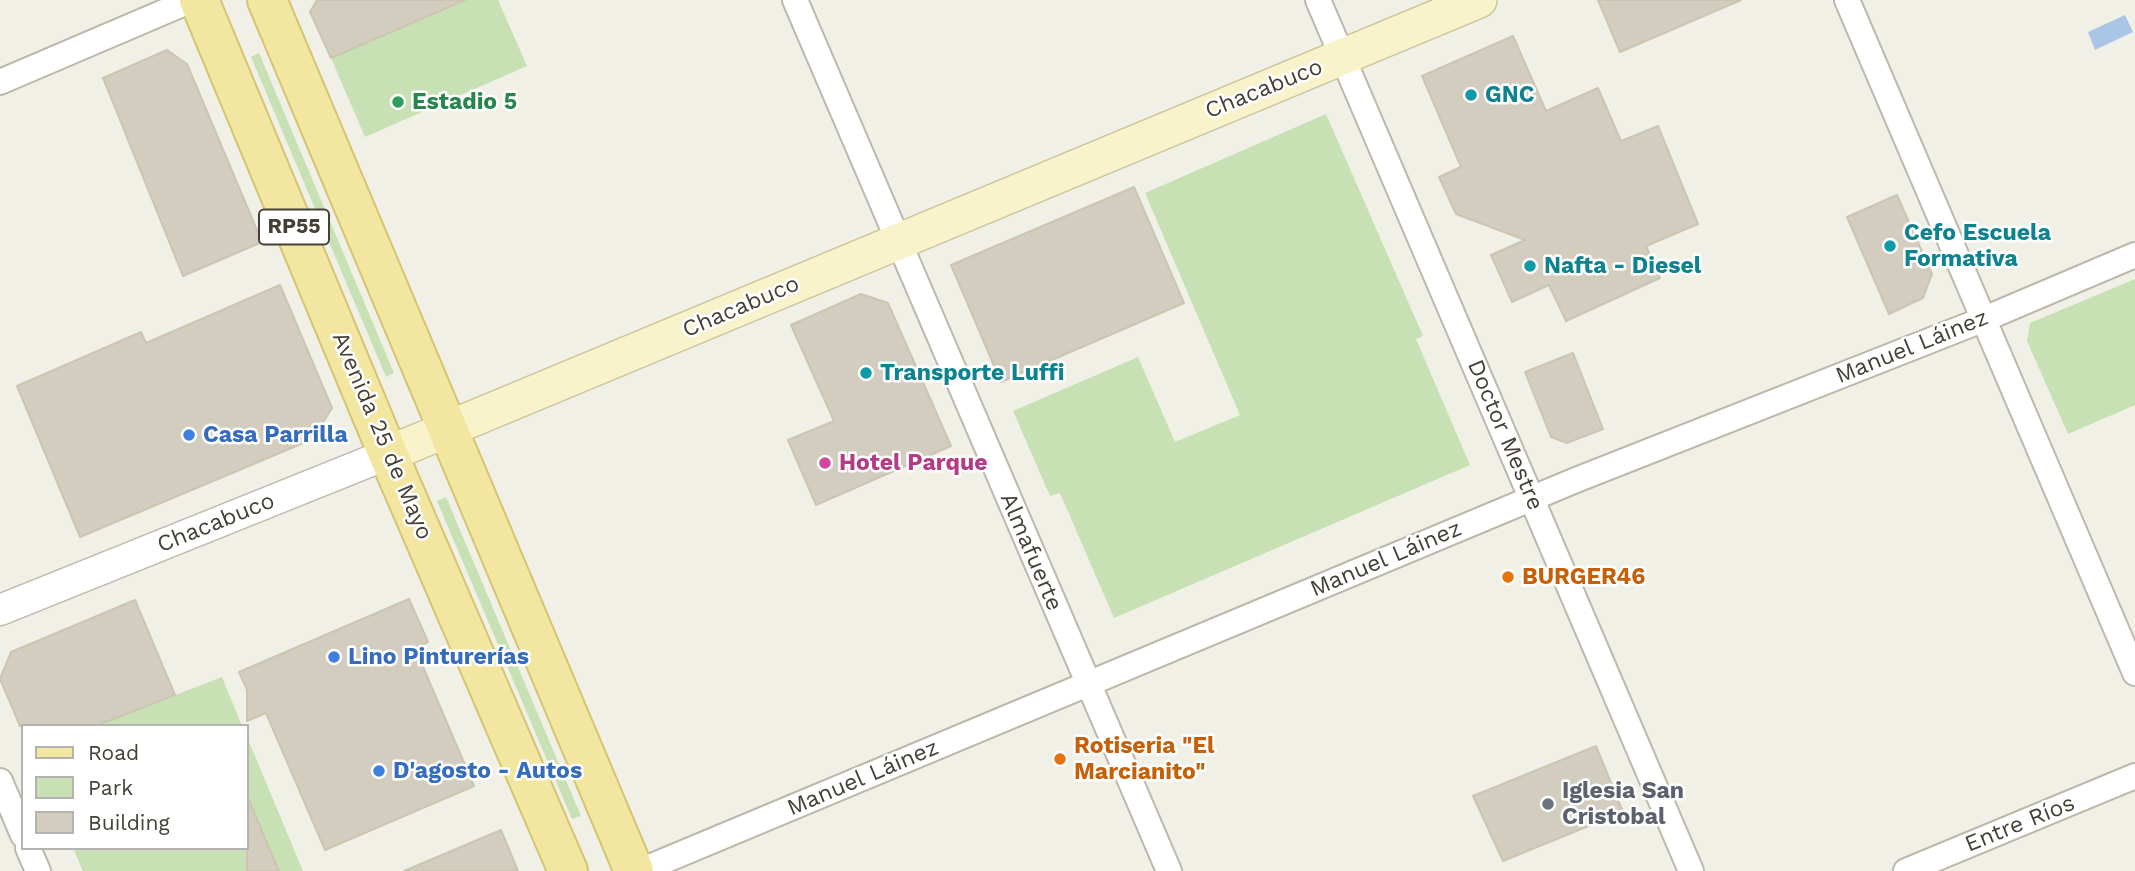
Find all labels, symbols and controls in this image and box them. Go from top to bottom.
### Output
street label: Chacabuco [1201,53,1327,125]
place label: GNC [1485,81,1534,109]
marker: GNC [1463,87,1479,103]
place label: Estadio 5 [412,88,517,116]
marker: Estadio 5 [390,94,406,110]
road number: RP55 [259,210,329,244]
place label: Cefo Escuela Formativa [1904,219,2051,273]
marker: Cefo Escuela Formativa [1882,238,1898,254]
place label: Nafta - Diesel [1544,252,1701,280]
marker: Nafta - Diesel [1522,258,1538,274]
street label: Chacabuco [678,270,804,344]
street label: Manuel Láinez [1832,304,1992,390]
street label: Avenida 25 de Mayo [326,328,438,544]
street label: Doctor Mestre [1461,356,1549,514]
place label: Transporte Luffi [880,359,1064,387]
marker: Transporte Luffi [858,365,874,381]
place label: Casa Parrilla [203,421,348,449]
marker: Casa Parrilla [181,427,197,443]
place label: Hotel Parque [839,449,988,477]
marker: Hotel Parque [817,455,833,471]
street label: Chacabuco [153,487,279,559]
street label: Almafuerte [994,489,1068,615]
street label: Manuel Láinez [1306,515,1466,603]
place label: BURGER46 [1522,563,1645,591]
marker: BURGER46 [1500,569,1516,585]
place label: Lino Pinturerías [348,643,529,671]
marker: Lino Pinturerías [326,649,342,665]
legend [21,724,248,850]
place label: Rotiseria "El Marcianito" [1074,732,1214,786]
street label: Manuel Láinez [783,734,943,822]
text: Road [88,740,139,765]
marker: Rotiseria "El Marcianito" [1052,751,1068,767]
place label: D'agosto - Autos [393,757,582,785]
marker: D'agosto - Autos [371,763,387,779]
text: Park [88,775,133,800]
place label: Iglesia San Cristobal [1562,777,1684,831]
street label: Entre Ríos [1961,790,2079,858]
marker: Iglesia San Cristobal [1540,796,1556,812]
text: Building [88,810,170,835]

